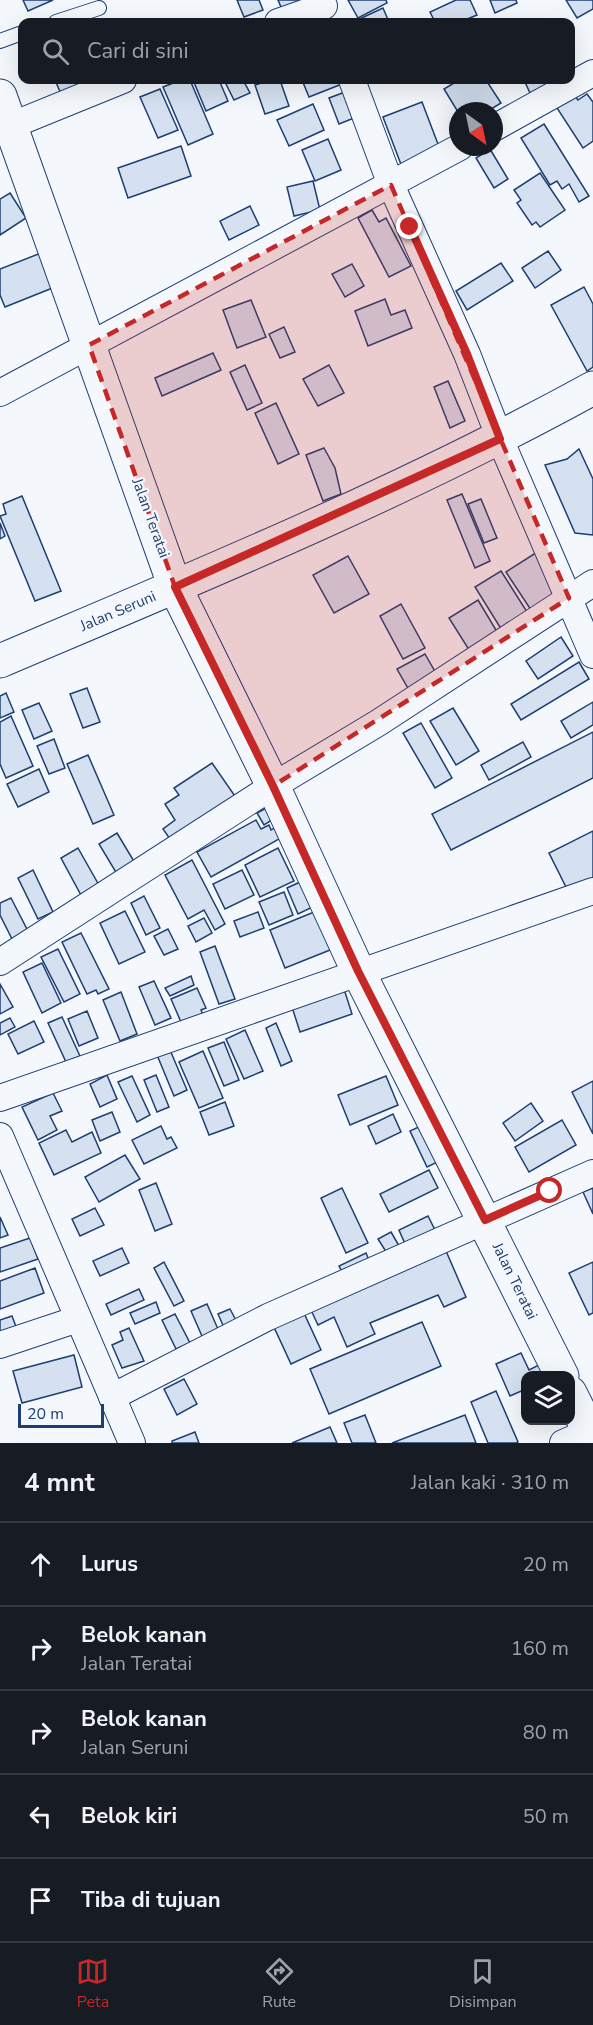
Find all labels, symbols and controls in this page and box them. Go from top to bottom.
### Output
search box [18,18,575,84]
icon: search [39,35,72,68]
text: Cari di sini [87,36,189,66]
north arrow [449,102,503,156]
route end [396,213,422,239]
street label: Jalan Teratai [127,474,175,561]
street label: Jalan Seruni [76,586,159,636]
route start [536,1177,562,1203]
street label: Jalan Teratai [487,1238,542,1323]
map controls [521,1371,575,1425]
button: layers [521,1371,575,1425]
scale bar [18,1401,104,1428]
text: 20 m [27,1403,64,1425]
text: 4 mnt [24,1465,95,1500]
text: Jalan kaki · 310 m [411,1469,569,1496]
icon: ahead [24,1548,57,1581]
text: Lurus [81,1549,138,1579]
text: 20 m [523,1551,569,1578]
text: Belok kanan [81,1620,207,1650]
icon: right [24,1632,57,1665]
text: 160 m [511,1635,569,1662]
text: Jalan Teratai [81,1650,192,1677]
text: Belok kanan [81,1704,207,1734]
icon: right [24,1716,57,1749]
text: 80 m [523,1719,569,1746]
text: Jalan Seruni [81,1734,188,1761]
icon: left [24,1800,57,1833]
text: Belok kiri [81,1801,177,1831]
text: 50 m [523,1803,569,1830]
icon: arrive [24,1884,57,1917]
text: Tiba di tujuan [81,1885,221,1915]
tab: Peta [76,1955,109,2013]
tab: Rute [262,1955,296,2013]
tab: Disimpan [449,1955,517,2013]

